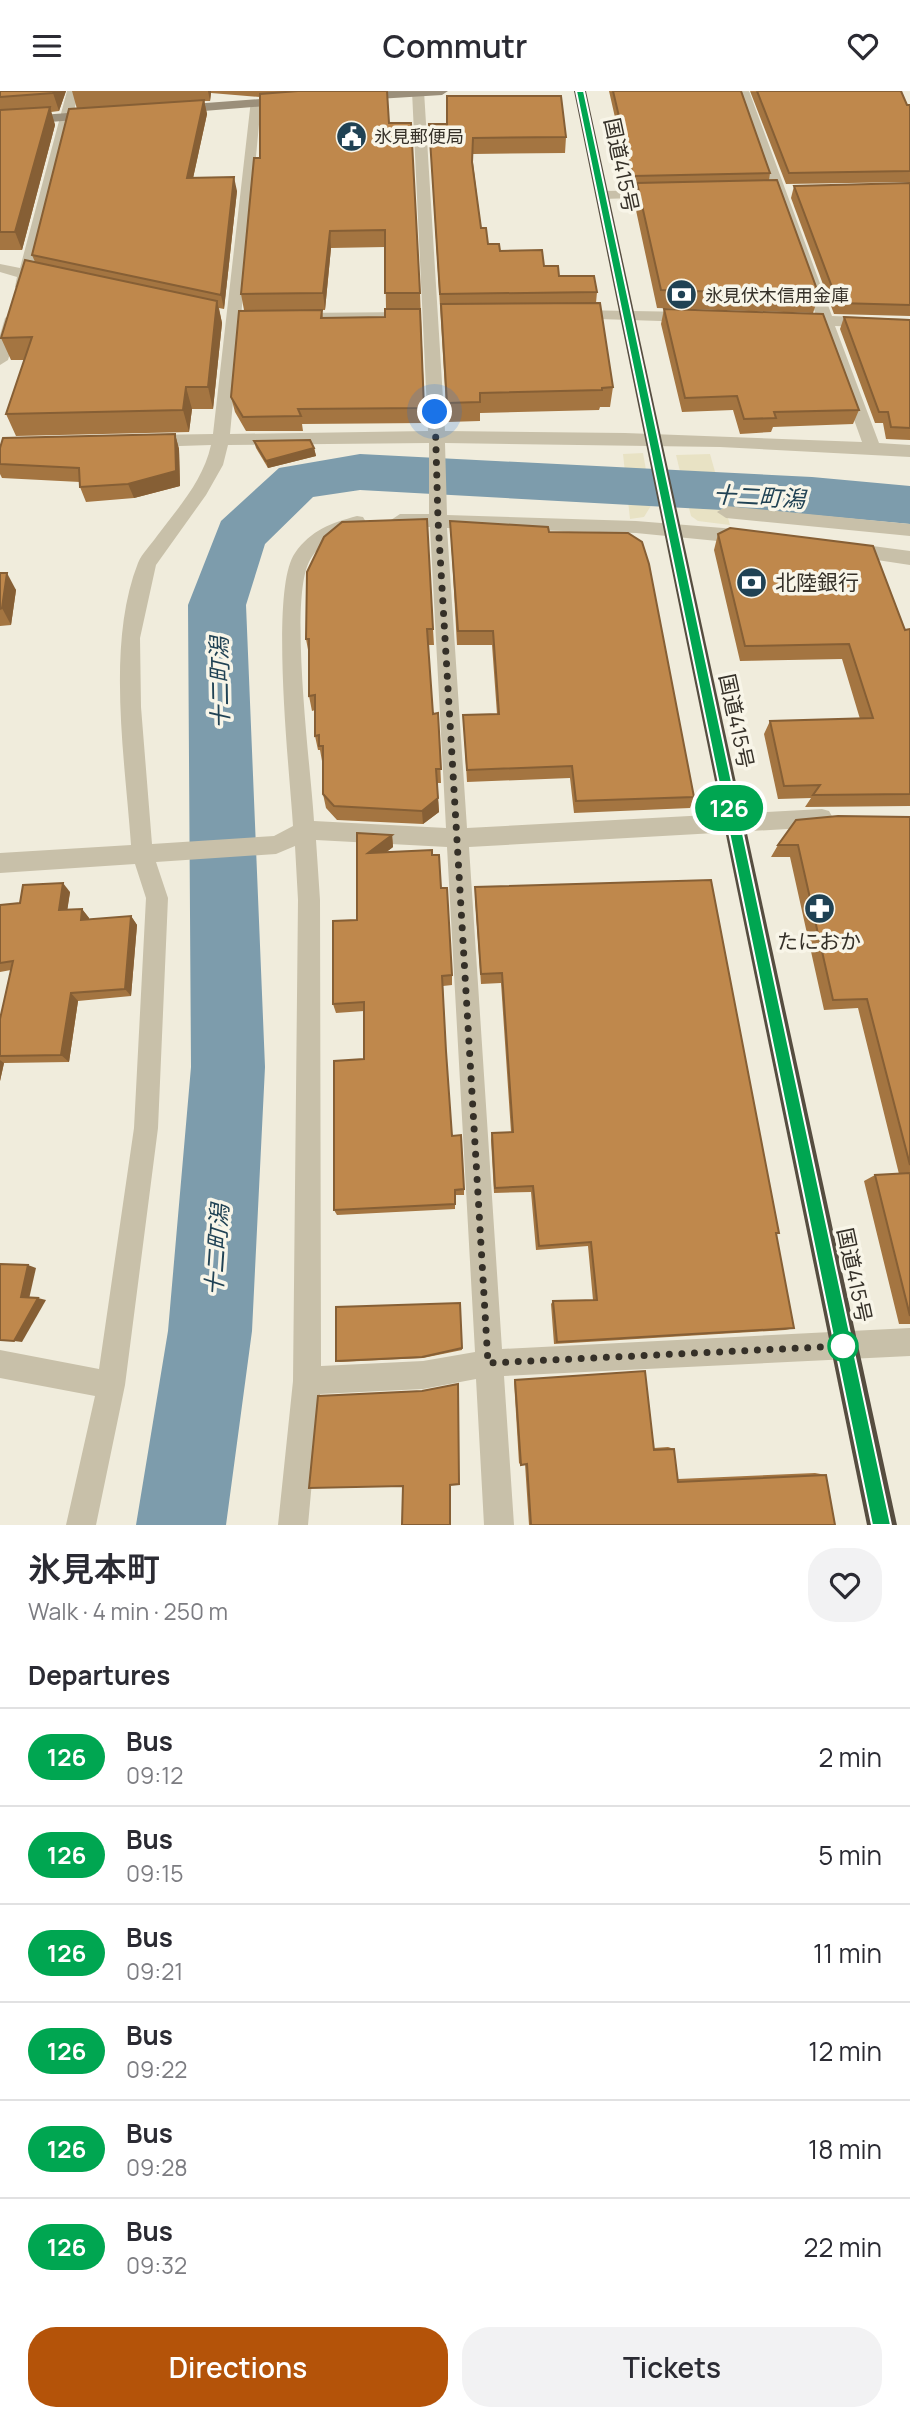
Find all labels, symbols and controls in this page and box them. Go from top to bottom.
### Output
text: Commutr [383,24,527,68]
icon: menu [28,27,66,65]
icon: heart [844,27,882,65]
street label: 国道415号 [598,115,646,215]
public building icon: 氷見郵便局 [334,119,368,153]
place label: 氷見郵便局 [374,124,464,148]
bank icon: 氷見伏木信用金庫 [665,278,699,312]
place label: 氷見伏木信用金庫 [705,283,849,307]
your location [417,394,452,429]
water label: 十二町潟 [712,478,809,515]
bank icon: 北陸銀行 [735,565,769,599]
place label: 北陸銀行 [775,568,859,596]
water label: 十二町潟 [202,634,236,729]
street label: 国道415号 [713,671,761,771]
line badge: 126 [689,785,769,831]
text: 126 [709,791,749,824]
pharmacy icon: たにおか [802,892,836,926]
place label: たにおか [777,927,861,955]
water label: 十二町潟 [197,1200,235,1297]
street label: 国道415号 [831,1225,879,1325]
unlabelled marker [828,1331,858,1361]
text: 氷見本町 [28,1546,160,1591]
button: heart [808,1548,882,1622]
text: Walk · 4 min · 250 m [28,1595,228,1627]
text: Departures [28,1657,170,1693]
text: Bus [126,1723,173,1759]
text: 2 min [818,1739,882,1775]
text: 126 [47,1740,86,1773]
text: 09:12 [126,1759,183,1791]
text: Bus [126,1821,173,1857]
text: 5 min [818,1837,882,1873]
text: 126 [47,1838,86,1871]
text: 09:15 [126,1857,183,1889]
text: Bus [126,1919,173,1955]
text: 11 min [813,1935,882,1971]
text: 126 [47,1936,86,1969]
text: 09:21 [126,1955,183,1987]
text: Bus [126,2017,173,2053]
text: 12 min [808,2033,882,2069]
text: 126 [47,2034,86,2067]
text: 09:22 [126,2053,187,2085]
text: Bus [126,2115,173,2151]
text: 18 min [808,2131,882,2167]
text: 126 [47,2132,86,2165]
text: 09:28 [126,2151,188,2183]
text: Bus [126,2213,173,2249]
text: 22 min [804,2229,882,2265]
text: 126 [47,2230,86,2263]
text: 09:32 [126,2249,187,2281]
button: Directions [28,2327,448,2407]
button: Tickets [462,2327,882,2407]

